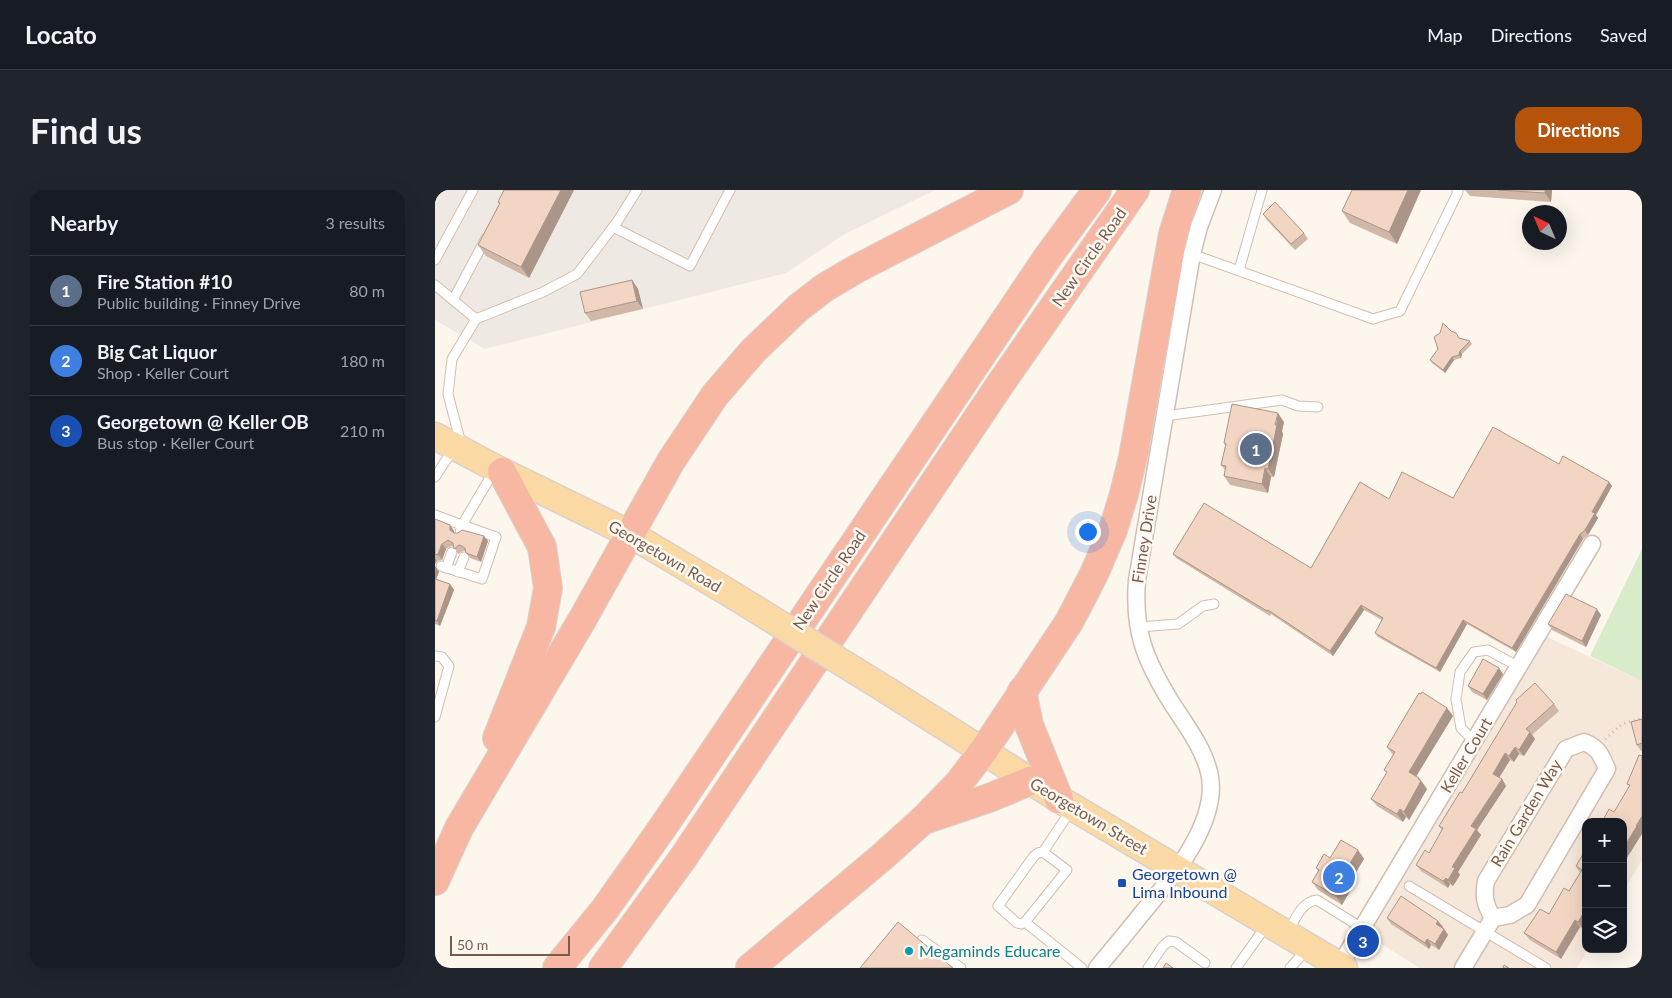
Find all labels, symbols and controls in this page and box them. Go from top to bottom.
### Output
text: Locato [25,20,97,49]
text: Map [1427,24,1463,46]
text: Directions [1491,24,1572,46]
text: Saved [1600,24,1647,46]
button: Directions [1515,107,1642,153]
text: Find us [30,109,142,151]
street label: New Circle Road [1047,204,1130,310]
north arrow [1522,205,1567,250]
text: Nearby [50,210,118,235]
text: 3 results [325,213,385,232]
text: Fire Station #10 [97,270,232,293]
text: 1 [61,281,71,300]
text: 80 m [349,281,385,300]
text: Public building · Finney Drive [97,293,301,312]
text: Big Cat Liquor [97,340,217,363]
text: 2 [61,351,71,370]
text: 180 m [340,351,385,370]
text: Shop · Keller Court [97,363,229,382]
text: Georgetown @ Keller OB [97,410,309,433]
text: 3 [61,421,71,440]
text: 210 m [340,421,385,440]
pin: 1 [1240,430,1272,468]
text: Bus stop · Keller Court [97,433,254,452]
street label: Finney Drive [1127,493,1160,584]
street label: Georgetown Road [605,516,725,596]
your location [1075,519,1101,545]
street label: New Circle Road [788,526,869,633]
street label: Keller Court [1436,714,1496,796]
street label: Rain Garden Way [1486,755,1565,870]
street label: Georgetown Street [1027,773,1152,858]
map controls [1582,818,1627,953]
button: + [1582,818,1627,863]
pin: 2 [1323,858,1355,896]
button: − [1582,863,1627,908]
place label: Georgetown @ Lima Inbound [1132,864,1237,901]
marker: Georgetown @ Lima Inbound [1116,877,1128,889]
button: layers [1582,908,1627,953]
pin: 3 [1347,922,1379,960]
scale bar [450,933,570,956]
text: 50 m [457,936,488,953]
place label: Megaminds Educare [919,941,1061,960]
marker: Megaminds Educare [903,945,915,957]

